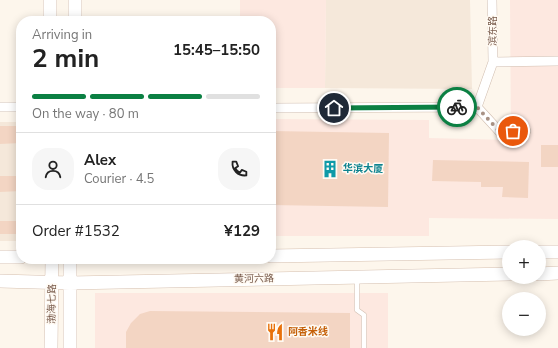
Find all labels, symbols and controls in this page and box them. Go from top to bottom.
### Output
street label: 滨东路 [486,16,500,46]
text: Arriving in [32,26,92,44]
text: 15:45–15:50 [173,40,260,60]
text: 2 min [32,41,99,76]
courier [437,87,477,127]
pin [317,91,351,125]
icon: bike [446,96,468,118]
icon: home [323,97,345,119]
text: On the way · 80 m [32,105,139,123]
pin [496,114,530,148]
icon: bag [502,120,524,142]
button: person [32,148,74,190]
button: phone [218,148,260,190]
text: Alex [84,150,116,170]
building icon: 华滨大厦 [320,159,340,179]
place label: 华滨大厦 [343,162,383,176]
text: Courier · 4.5 [84,170,154,188]
text: Order #1532 [32,221,120,241]
text: ¥129 [224,221,260,241]
map controls [502,240,546,336]
button: + [502,240,546,284]
street label: 黄河六路 [234,272,274,286]
street label: 渤海七路 [45,284,59,324]
button: − [502,292,546,336]
restaurant icon: 阿香米线 [265,322,285,342]
place label: 阿香米线 [288,325,328,339]

